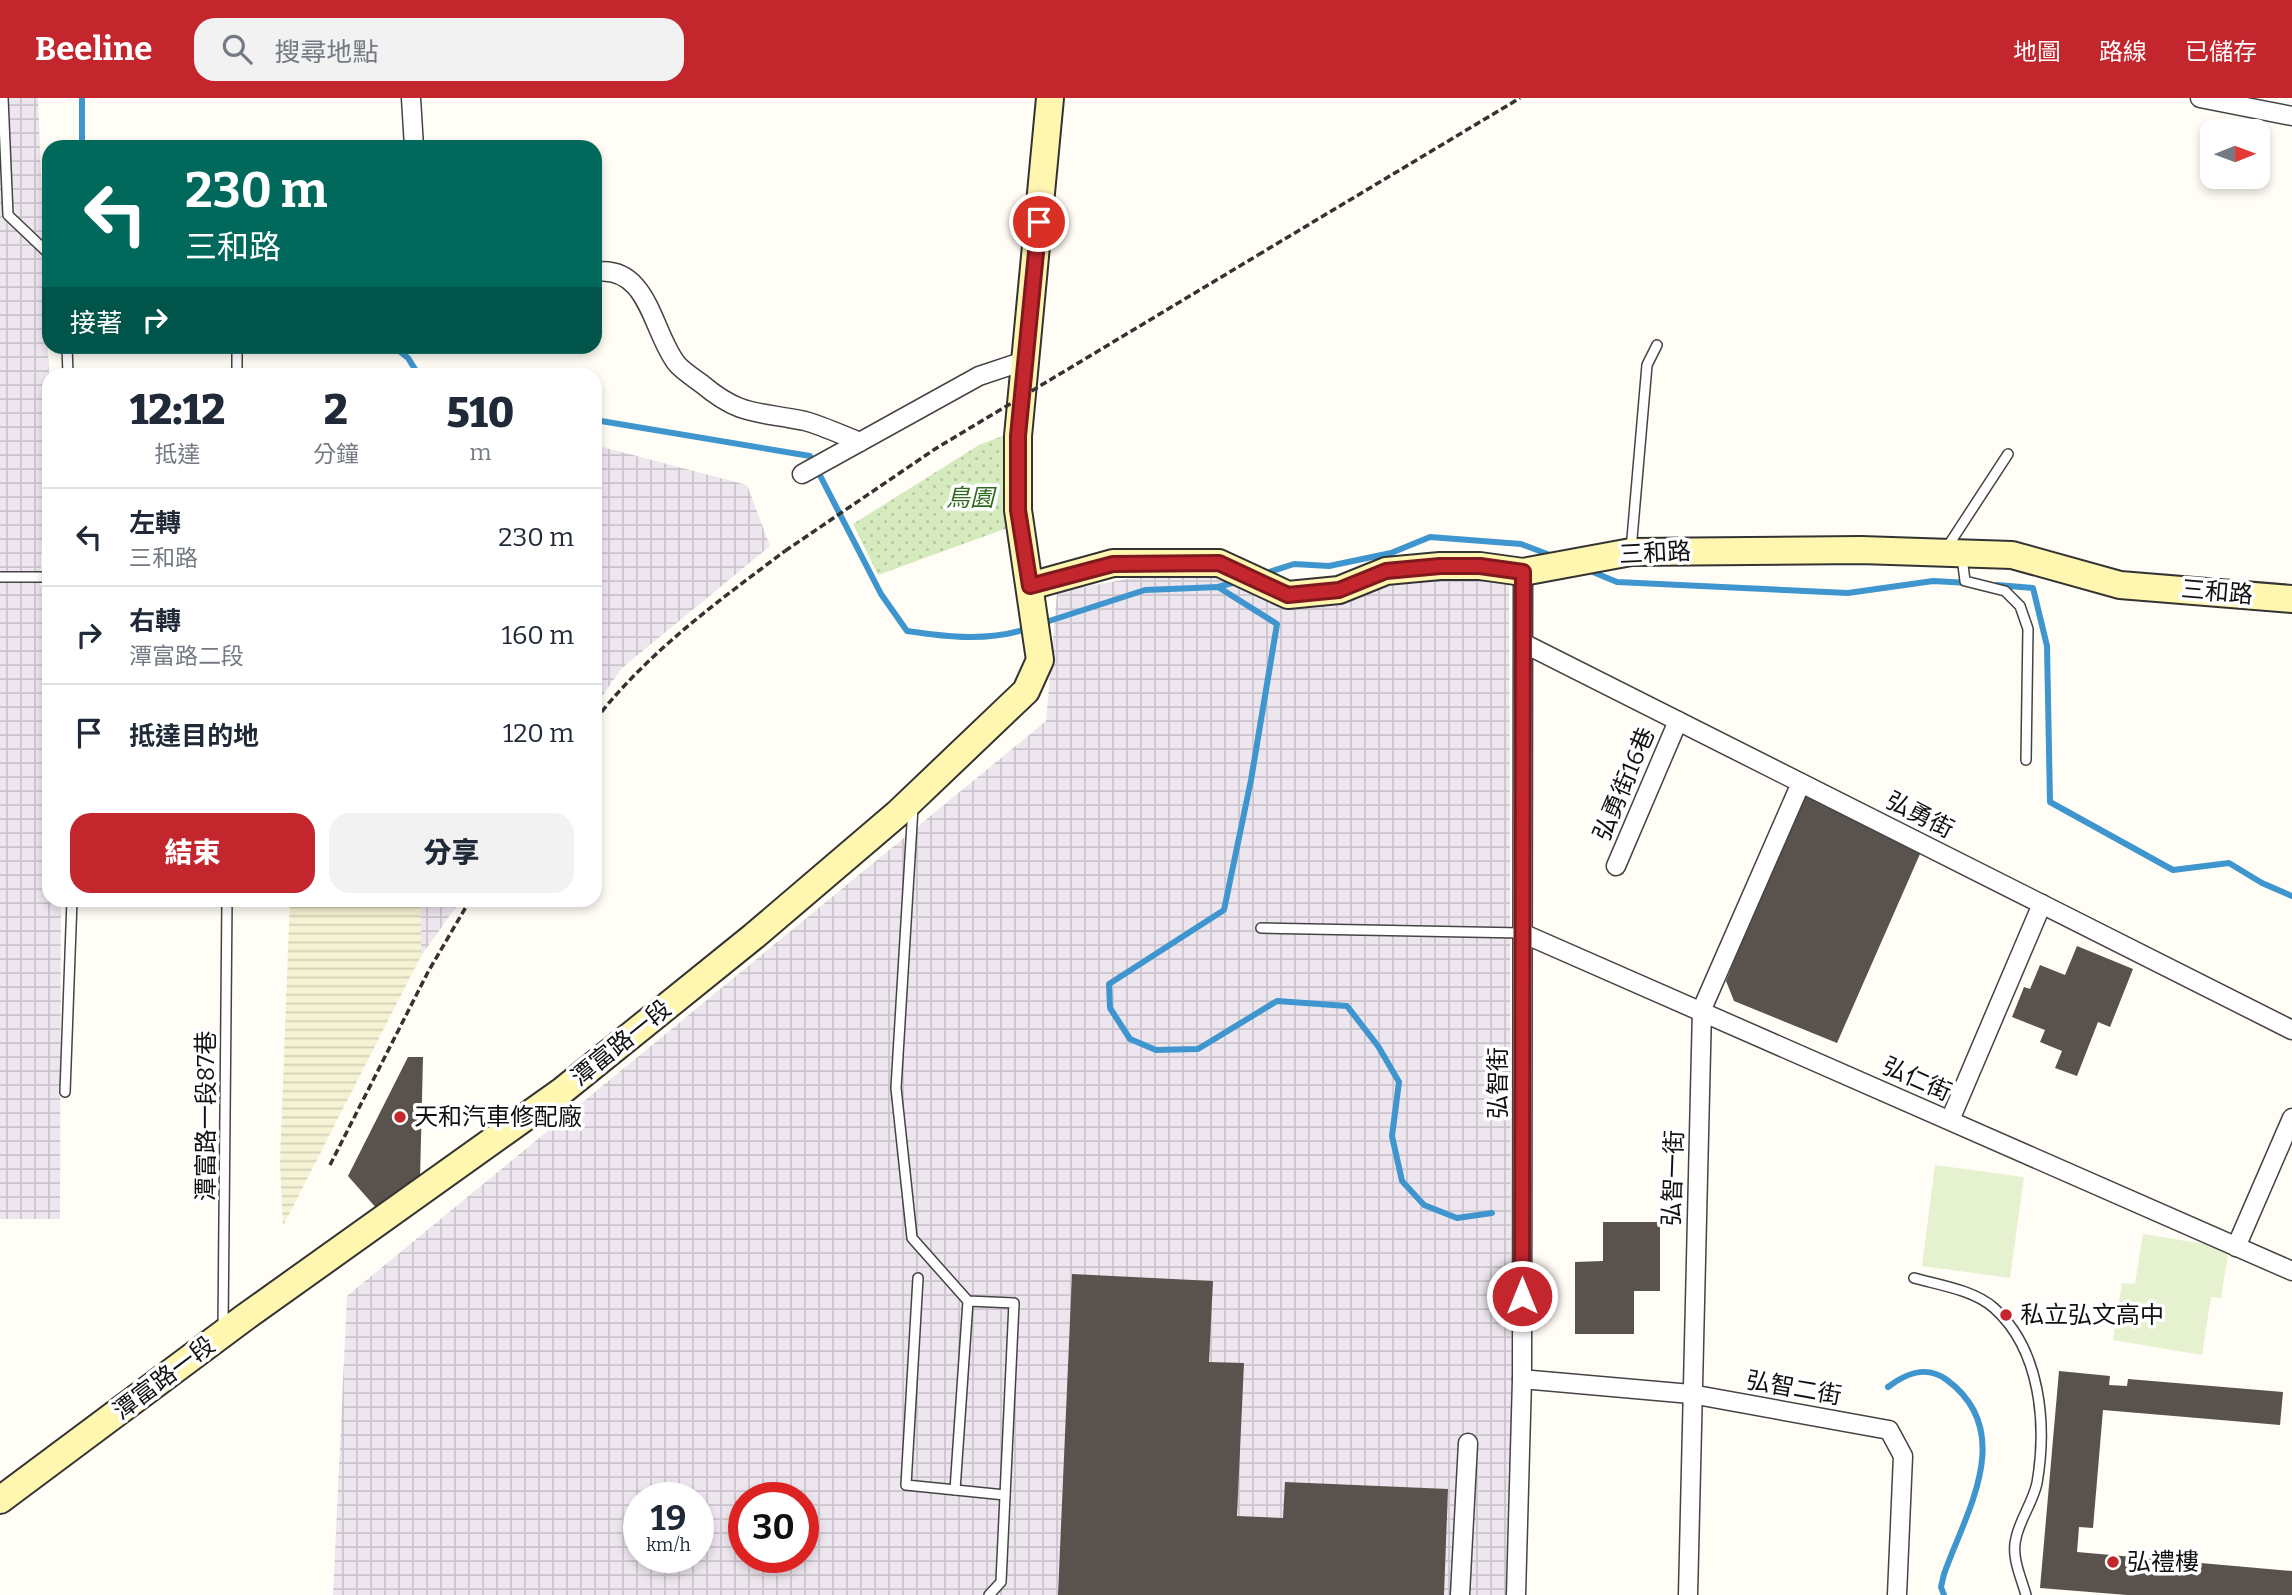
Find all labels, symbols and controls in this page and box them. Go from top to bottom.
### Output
search box [194,18,684,81]
text: Beeline [35,29,152,69]
icon: search [218,30,256,68]
text: 搜尋地點 [274,37,379,68]
text: 地圖 [2013,38,2061,66]
text: 路線 [2099,38,2147,66]
text: 已儲存 [2185,38,2257,66]
north arrow [2200,119,2270,189]
map controls [2200,119,2270,189]
text: 230 m [185,161,328,220]
icon: left [70,168,161,259]
pin [1009,192,1069,252]
icon: arrive [1020,203,1058,241]
text: 三和路 [185,228,281,266]
icon: right [136,301,174,339]
text: 接著 [70,308,122,339]
text: 12:12 [130,385,225,435]
text: 2 [324,385,348,435]
text: 510 [447,388,514,438]
text: m [469,438,491,466]
text: 抵達 [154,440,200,468]
text: 分鐘 [313,440,359,468]
park label: 鳥園 [946,484,997,512]
text: 左轉 [129,508,181,539]
icon: left [70,518,108,556]
text: 230 m [498,522,574,553]
street label: 三和路 [1618,537,1692,569]
text: 三和路 [129,544,198,572]
street label: 三和路 [2180,575,2254,609]
text: 右轉 [129,606,181,637]
icon: right [70,616,108,654]
text: 160 m [502,620,574,651]
text: 潭富路二段 [129,642,244,670]
icon: arrive [70,714,108,752]
text: 120 m [503,718,574,749]
text: 抵達目的地 [129,721,259,752]
street label: 弘勇街16巷 [1588,723,1660,845]
street label: 弘勇街 [1882,786,1958,844]
button: 結束 [70,813,315,893]
button: 分享 [329,813,574,893]
street label: 潭富路一段 [566,994,676,1092]
street label: 潭富路一段87巷 [192,1031,220,1201]
street label: 弘智街 [1484,1047,1512,1119]
street label: 弘仁街 [1878,1052,1956,1106]
place label: 天和汽車修配廠 [414,1103,582,1131]
marker: 天和汽車修配廠 [392,1109,408,1125]
street label: 弘智一街 [1657,1130,1689,1226]
position arrow [1485,1259,1559,1333]
place label: 私立弘文高中 [2020,1301,2164,1329]
marker: 私立弘文高中 [1998,1307,2014,1323]
street label: 潭富路一段 [108,1331,220,1425]
street label: 弘智二街 [1744,1366,1844,1410]
speed limit sign: 30 [728,1482,819,1573]
text: 19 [651,1497,686,1539]
text: km/h [646,1534,691,1556]
place label: 弘禮樓 [2127,1548,2199,1576]
marker: 弘禮樓 [2105,1554,2121,1570]

